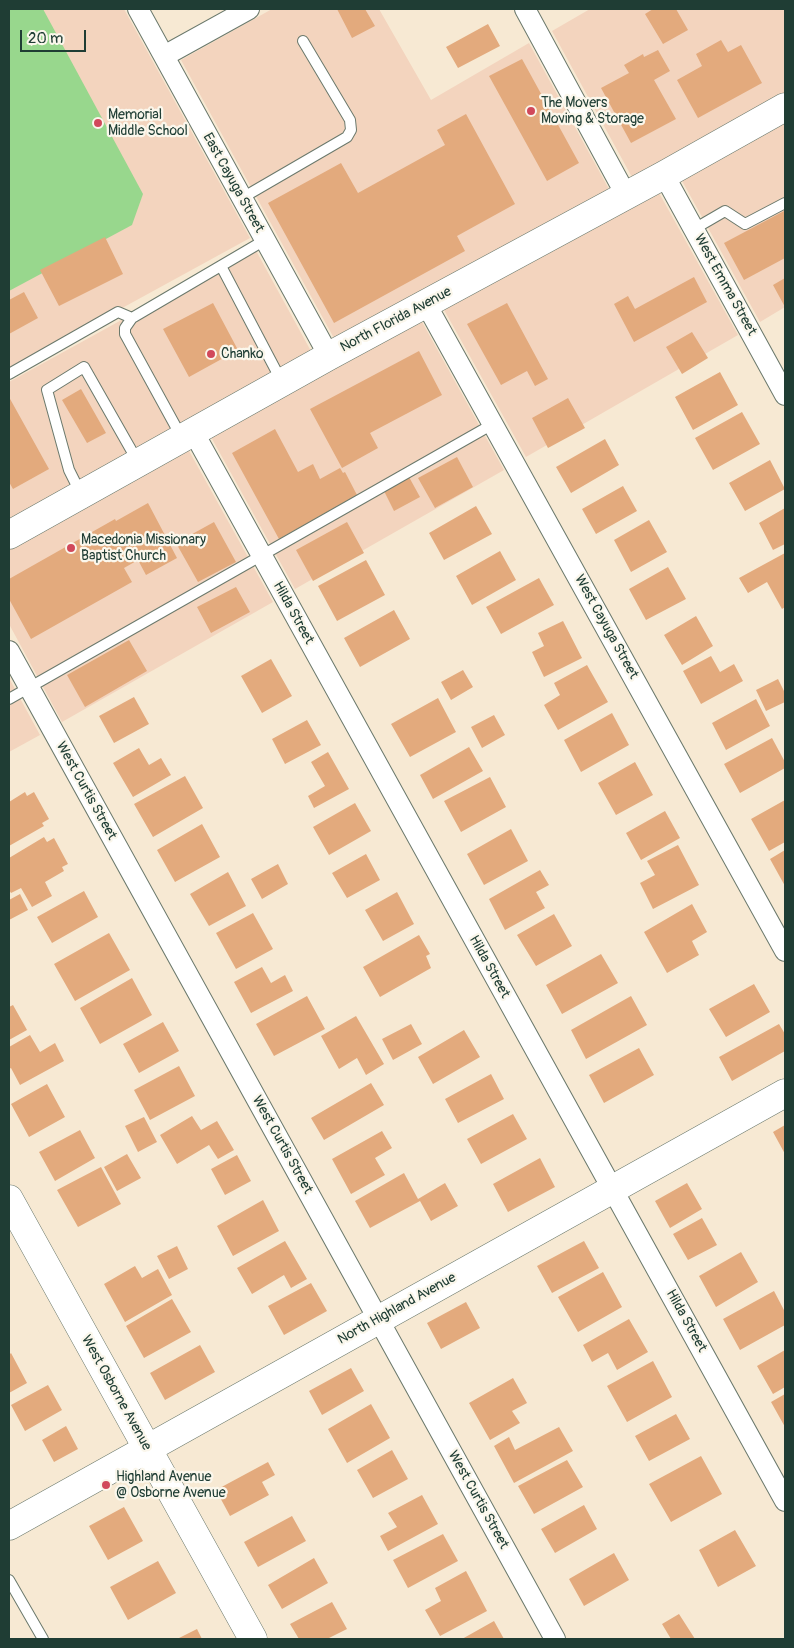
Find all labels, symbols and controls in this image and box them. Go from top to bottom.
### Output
scale bar [22,20,89,52]
text: 20 m [28,29,63,48]
place label: The Movers Moving & Storage [541,95,644,128]
marker: The Movers Moving & Storage [525,105,537,117]
place label: Memorial Middle School [108,107,188,140]
marker: Memorial Middle School [92,117,104,129]
street label: East Cayuga Street [199,130,267,236]
street label: West Emma Street [690,231,760,339]
street label: North Florida Avenue [338,284,454,356]
place label: Chanko [221,346,264,362]
marker: Chanko [205,348,217,360]
place label: Macedonia Missionary Baptist Church [81,532,206,564]
marker: Macedonia Missionary Baptist Church [65,542,77,554]
street label: West Cayuga Street [570,572,642,682]
street label: Hilda Street [269,579,317,647]
street label: West Curtis Street [52,739,120,843]
street label: Hilda Street [465,933,513,1001]
street label: West Curtis Street [248,1093,316,1197]
street label: North Highland Avenue [335,1270,459,1348]
street label: Hilda Street [662,1287,710,1355]
street label: West Osborne Avenue [77,1332,155,1454]
street label: West Curtis Street [444,1448,512,1552]
place label: Highland Avenue @ Osborne Avenue [116,1469,226,1501]
marker: Highland Avenue @ Osborne Avenue [100,1479,112,1491]

